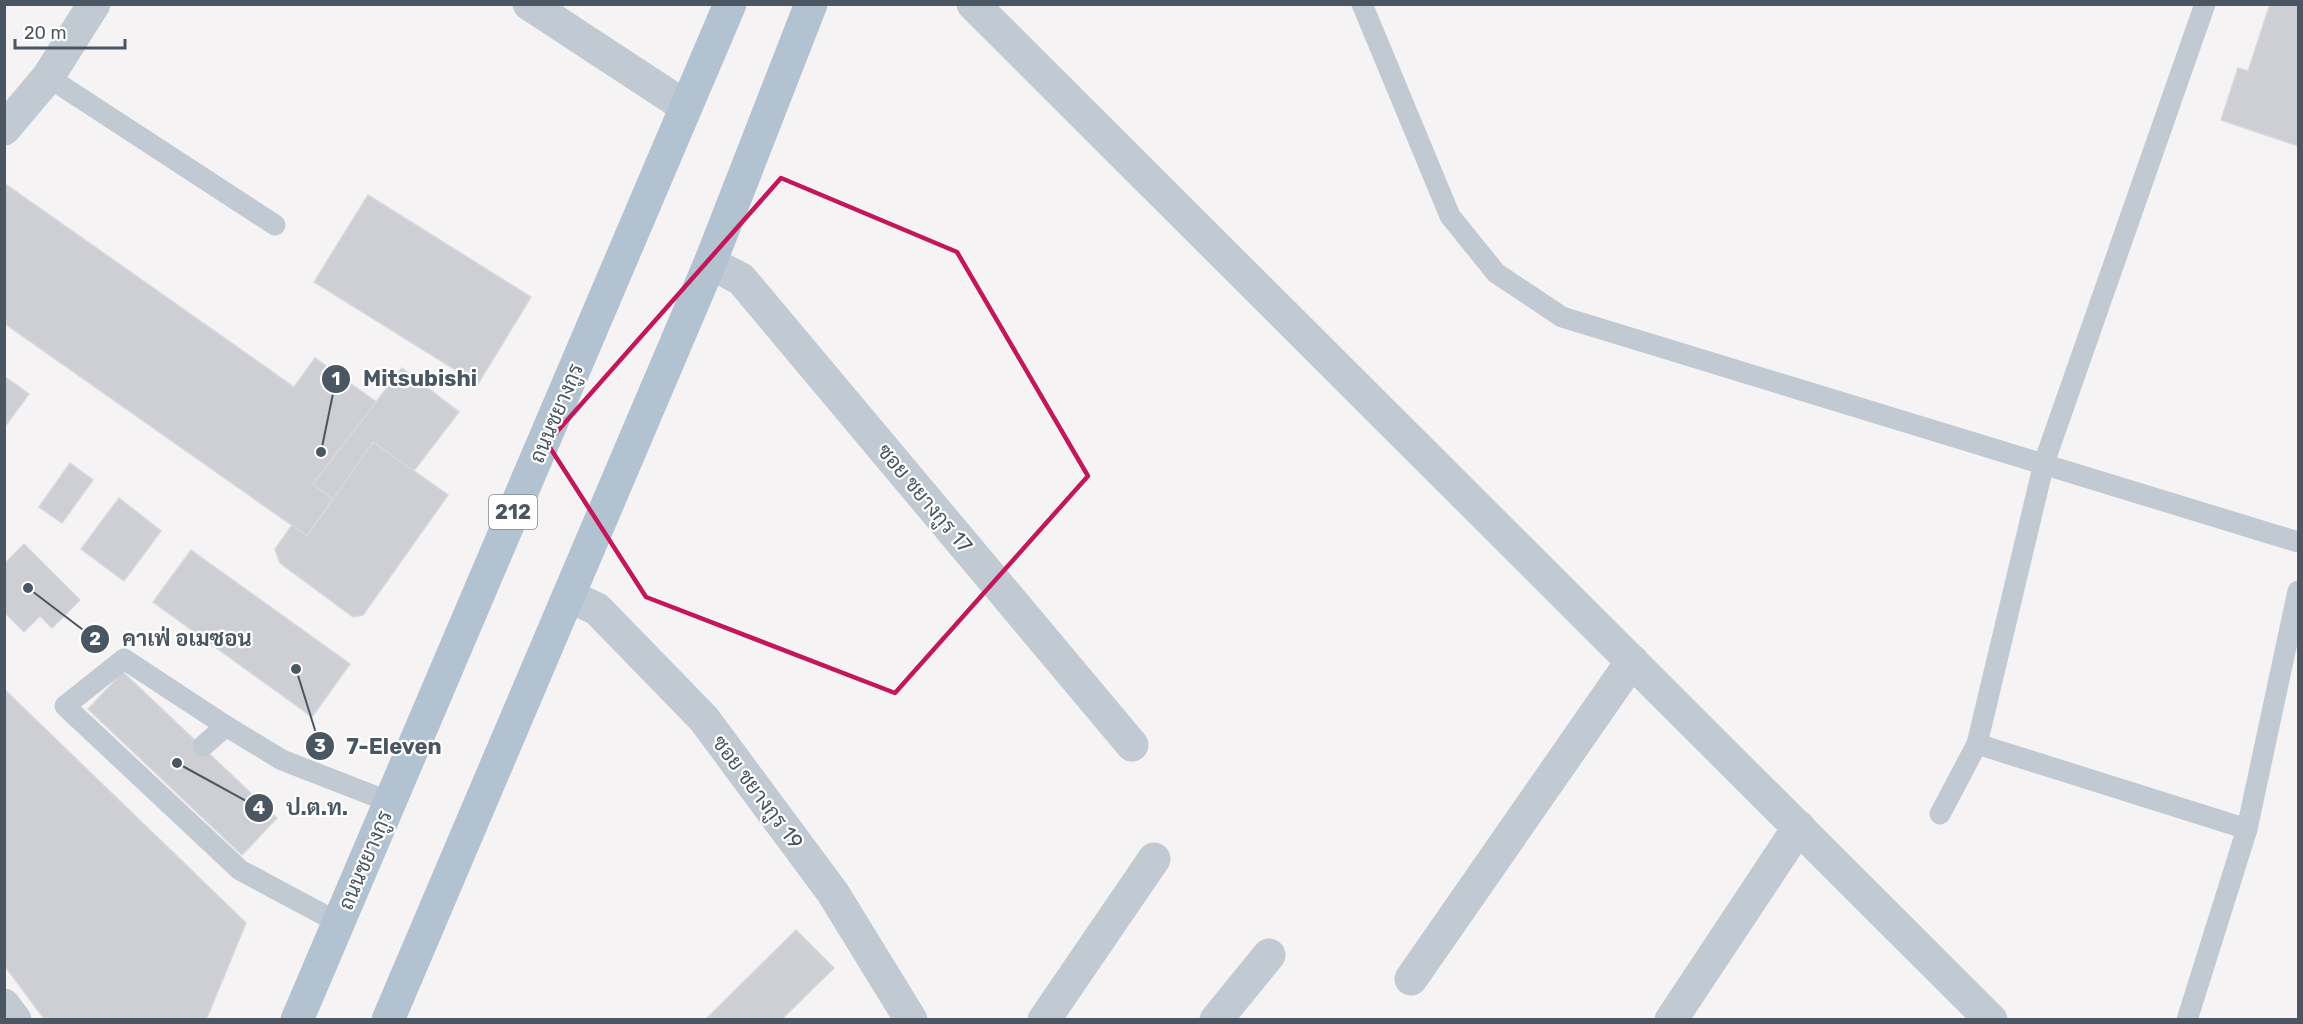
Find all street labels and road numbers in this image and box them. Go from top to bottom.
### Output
street label: ถนนชยางกูร [524,359,591,468]
street label: ซอย ชยางกูร 17 [870,439,978,559]
road number: 212 [489,495,537,529]
street label: ซอย ชยางกูร 19 [705,730,809,856]
street label: ถนนชยางกูร [333,806,400,915]

